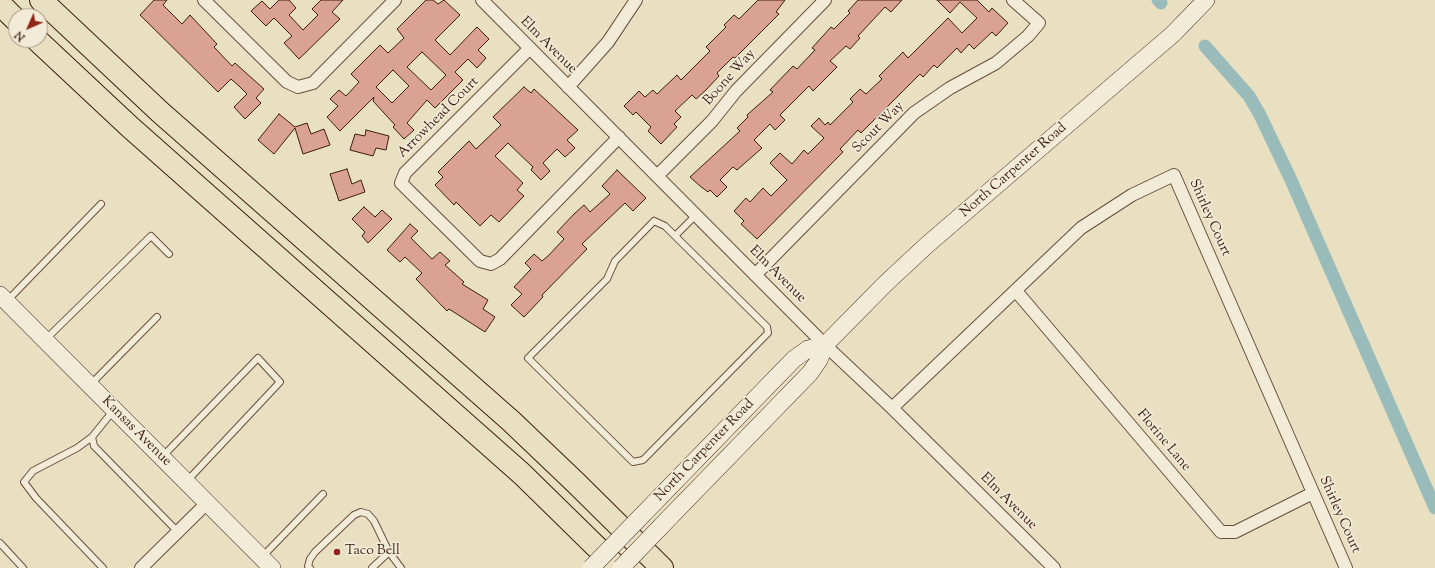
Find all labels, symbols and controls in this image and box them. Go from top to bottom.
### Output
north arrow [8,8,48,48]
street label: Elm Avenue [516,14,580,78]
text: N [11,27,29,45]
street label: Boone Way [700,46,760,110]
street label: Arrowhead Court [395,74,483,162]
street label: Scout Way [850,99,908,157]
street label: North Carpenter Road [957,120,1071,222]
street label: Shirley Court [1185,177,1233,259]
street label: Elm Avenue [745,243,809,307]
street label: Kansas Avenue [98,394,174,470]
street label: North Carpenter Road [652,396,758,506]
street label: Florine Lane [1132,407,1194,475]
street label: Elm Avenue [976,470,1040,534]
street label: Shirley Court [1315,474,1363,556]
place label: Taco Bell [345,544,400,560]
marker: Taco Bell [332,547,342,557]

